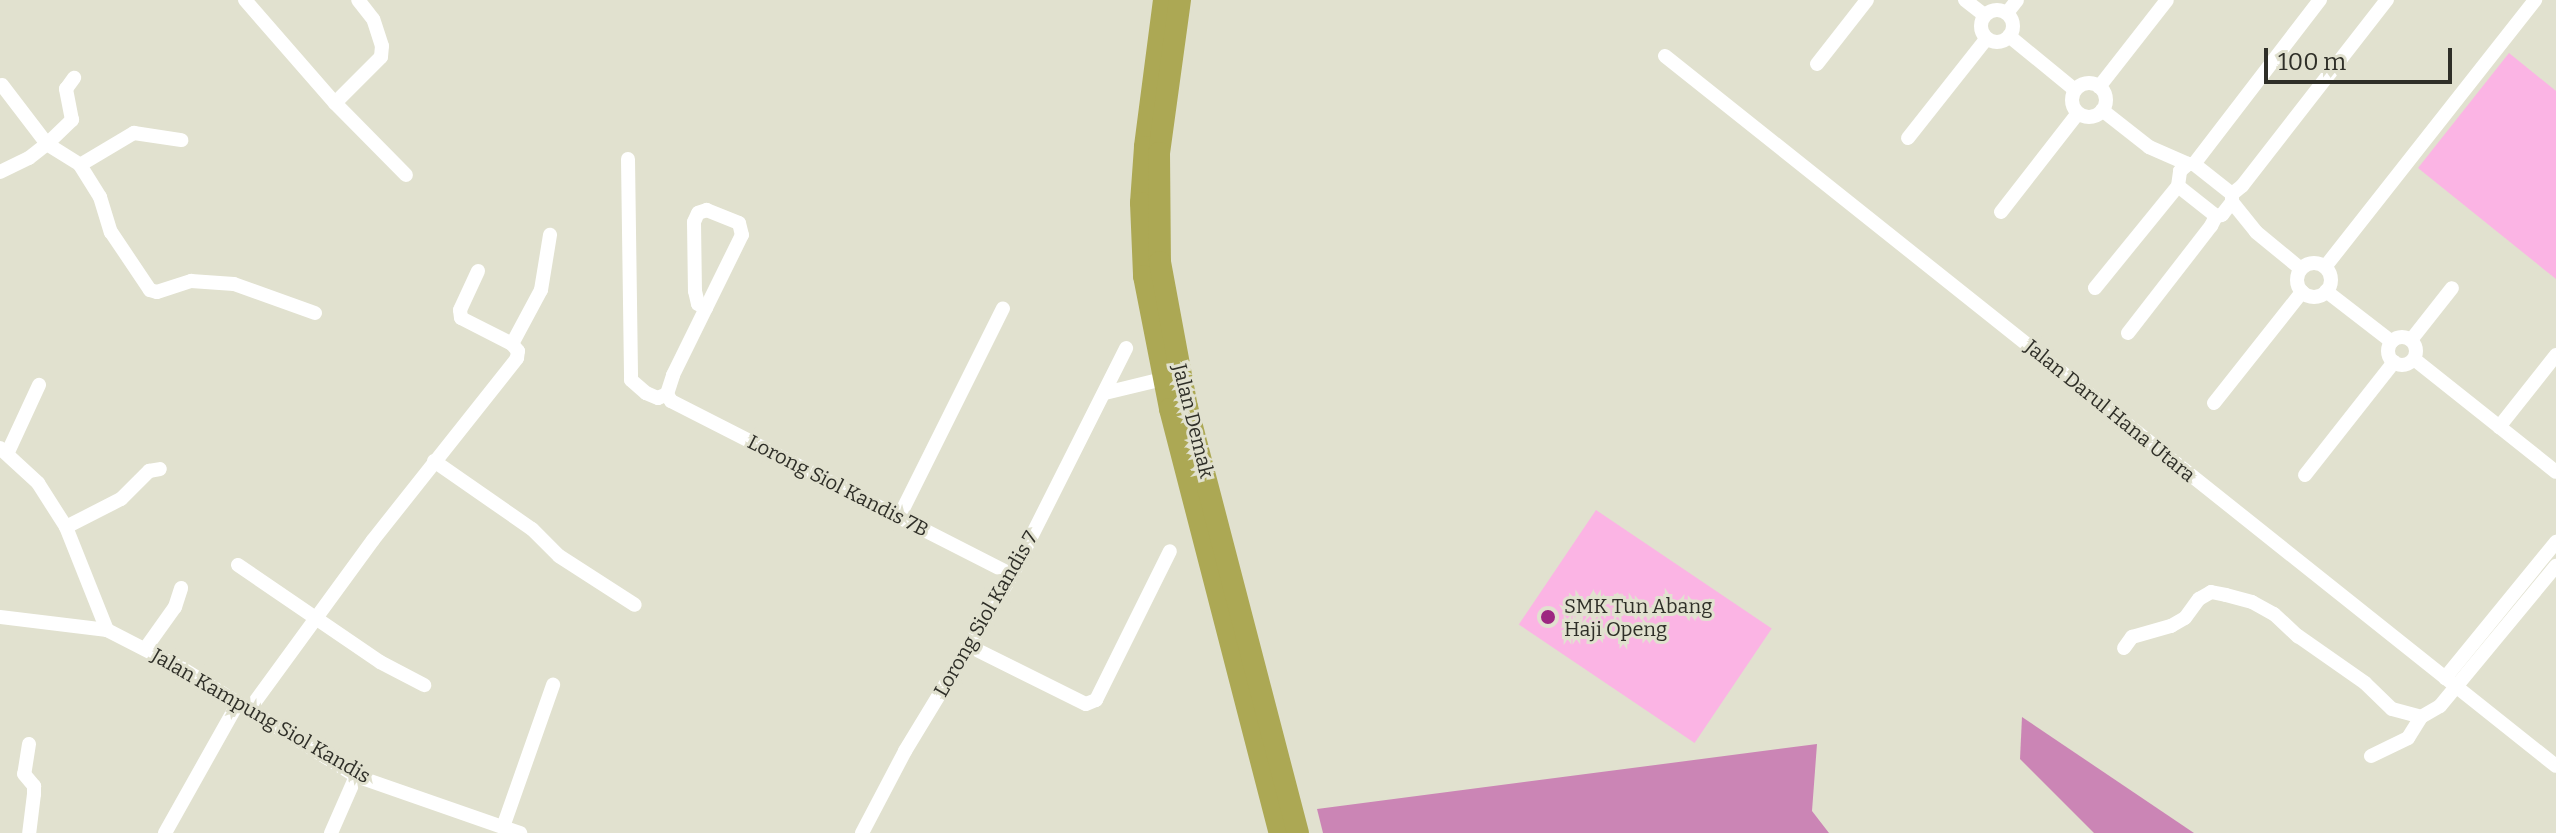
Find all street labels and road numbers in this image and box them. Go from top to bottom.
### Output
street label: Jalan Darul Hana Utara [2020,335,2200,487]
street label: Jalan Demak [1167,361,1219,481]
street label: Lorong Siol Kandis 7B [744,430,932,542]
street label: Lorong Siol Kandis 7 [929,527,1043,701]
street label: Jalan Kampung Siol Kandis [147,643,375,789]

